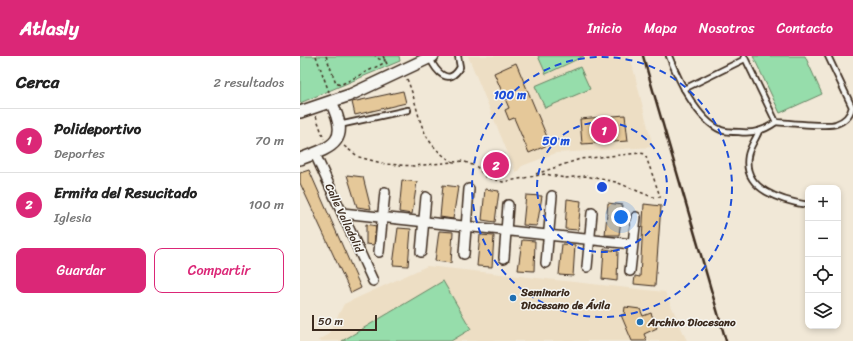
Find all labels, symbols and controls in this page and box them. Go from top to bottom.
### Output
text: Atlasly [20,12,79,45]
text: Inicio [587,16,622,41]
text: Mapa [644,16,677,41]
text: Nosotros [699,16,754,41]
text: Contacto [776,16,833,41]
text: Cerca [16,67,59,97]
text: 2 resultados [213,71,284,94]
text: 100 m [494,84,527,106]
pin: 1 [591,115,617,145]
text: Polideportivo [54,116,141,142]
text: 1 [26,129,32,152]
text: 70 m [255,129,284,152]
text: 50 m [542,130,570,152]
text: Deportes [54,142,105,165]
pin: 2 [483,150,509,180]
text: Ermita del Resucitado [54,180,197,206]
street label: Calle Valladolid [320,180,369,257]
centre of rings [595,180,609,194]
map controls [805,185,841,329]
button: + [805,185,841,221]
text: 2 [25,193,33,216]
text: 100 m [249,193,284,216]
text: Iglesia [54,206,92,229]
your location [611,207,631,227]
button: − [805,221,841,257]
button: Guardar [16,248,146,293]
button: Compartir [154,248,284,293]
button: locate [805,257,841,293]
place label: Seminario Diocesano de Ávila [520,283,610,315]
marker: Seminario Diocesano de Ávila [508,293,518,303]
button: layers [805,293,841,329]
text: 50 m [318,312,343,331]
scale bar [312,313,377,332]
place label: Archivo Diocesano [647,313,736,332]
marker: Archivo Diocesano [635,317,645,327]

